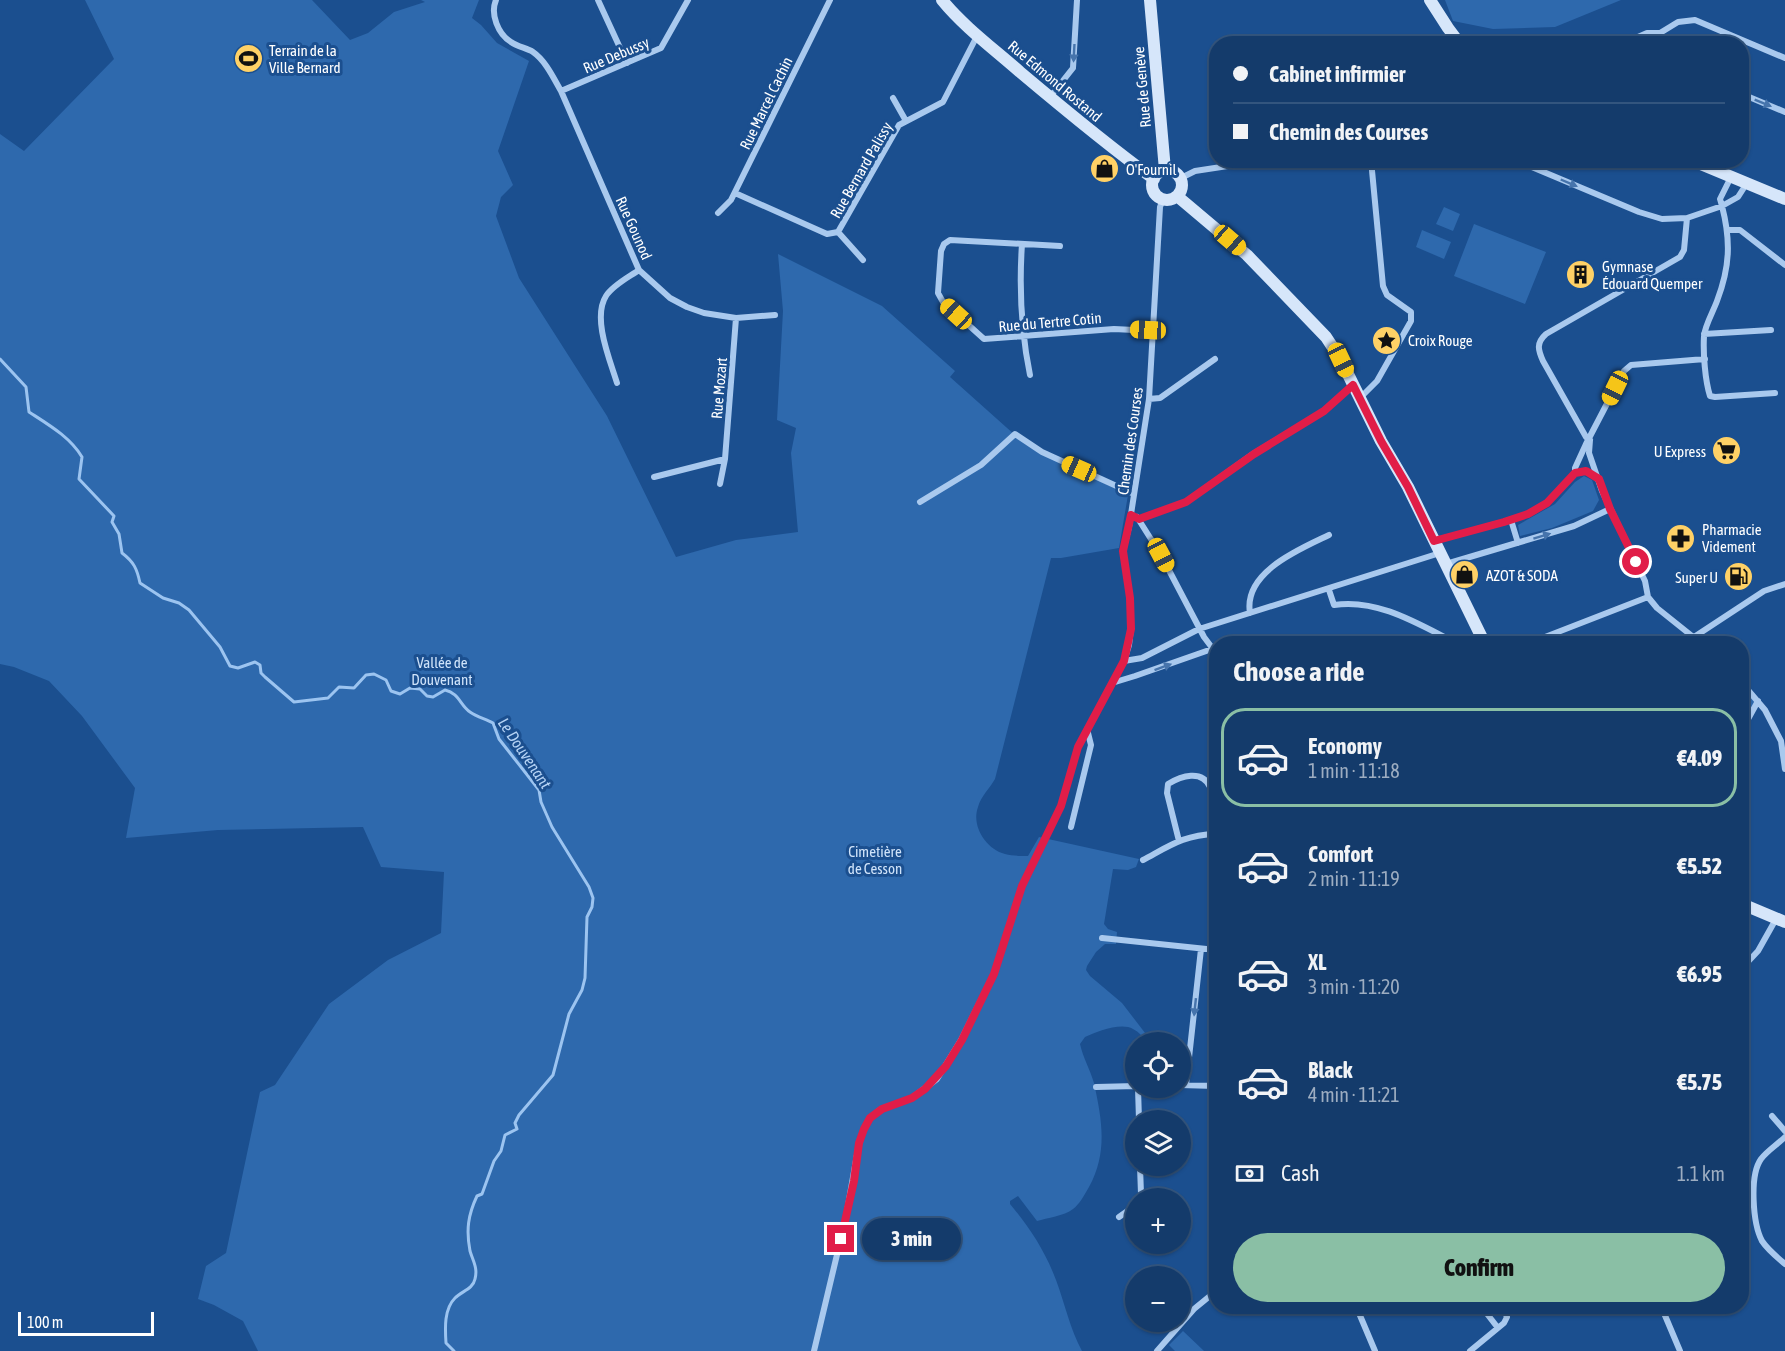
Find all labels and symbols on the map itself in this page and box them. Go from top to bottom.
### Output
street label: Rue Debussy [580,34,652,76]
street label: Rue Edmond Rostand [1005,37,1105,125]
place label: Terrain de la Ville Bernard [269,42,341,76]
sports icon: Terrain de la Ville Bernard [232,43,264,75]
one-way arrow [1070,43,1079,62]
street label: Rue de Genève [1130,46,1154,128]
street label: Rue Marcel Cachin [736,54,796,152]
one-way arrow [1755,98,1773,108]
street label: Rue Bernard Palissy [827,119,895,221]
shop icon: O'Fournil [1089,153,1121,185]
place label: O'Fournil [1126,161,1176,178]
one-way arrow [1561,178,1579,188]
street label: Rue Gounod [613,194,655,262]
car [1211,221,1249,259]
place label: Gymnase Édouard Quemper [1602,258,1703,292]
building icon: Gymnase Édouard Quemper [1565,259,1597,291]
car [937,295,975,333]
street label: Rue du Tertre Cotin [998,309,1102,335]
car [1130,320,1166,340]
place icon: Croix Rouge [1371,324,1403,356]
place label: Croix Rouge [1408,332,1473,349]
car [1325,340,1357,380]
street label: Rue Mozart [708,357,730,419]
car [1599,368,1631,408]
street label: Chemin des Courses [1114,386,1146,496]
supermarket icon: U Express [1711,435,1743,467]
place label: U Express [1654,443,1706,460]
car [1059,453,1099,485]
place label: Pharmacie Videment [1702,521,1762,555]
pharmacy icon: Pharmacie Videment [1665,522,1697,554]
one-way arrow [1533,531,1551,540]
car [1145,535,1177,575]
route start [1622,548,1649,575]
shop icon: AZOT & SODA [1449,559,1481,591]
fuel station icon: Super U [1723,561,1755,593]
place label: AZOT & SODA [1486,567,1559,584]
place label: Super U [1675,569,1718,586]
park label: Vallée de Douvenant [411,654,473,688]
one-way arrow [1154,661,1172,671]
water label: Le Douvenant [495,714,555,792]
park label: Cimetière de Cesson [848,843,902,877]
one-way arrow [1190,997,1199,1016]
callout: 3 min [862,1218,961,1260]
route end [827,1225,854,1252]
scale bar [18,1309,154,1336]

